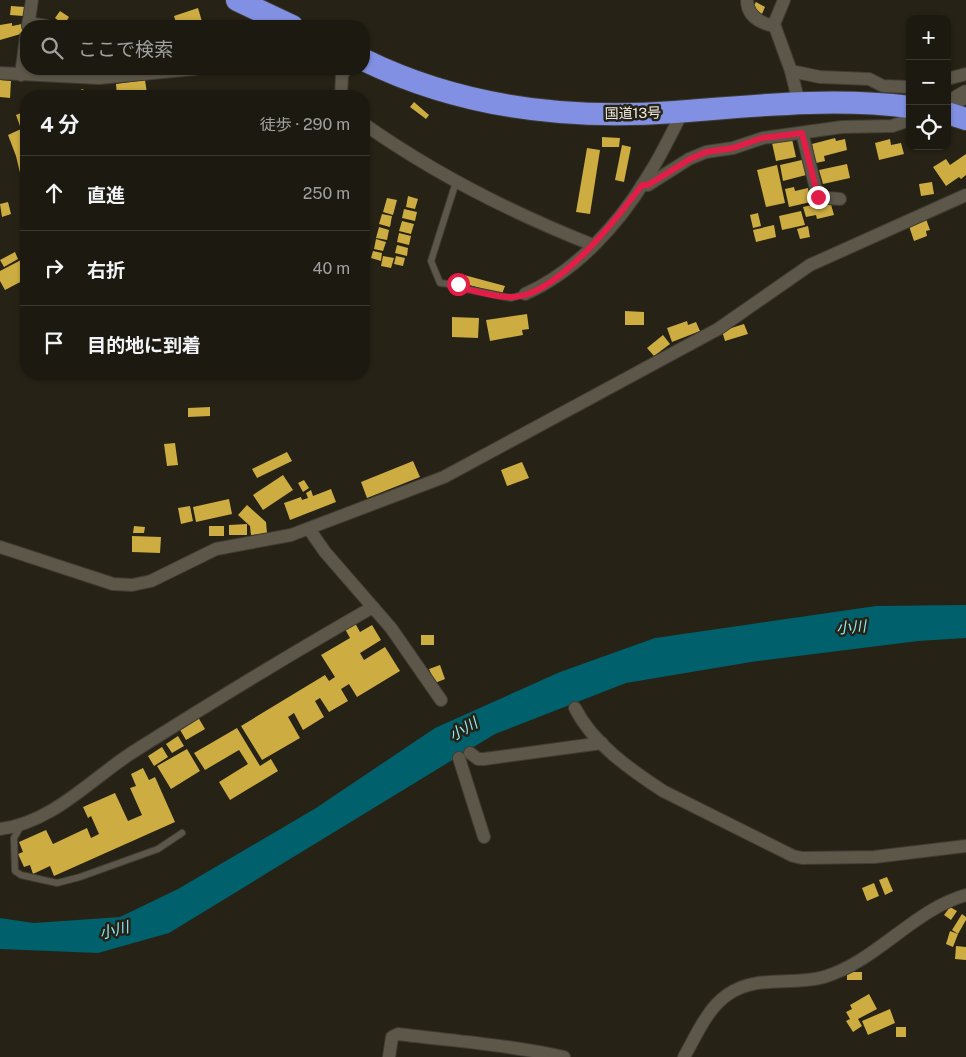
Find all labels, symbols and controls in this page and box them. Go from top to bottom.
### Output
map controls [906,15,951,150]
button: + [906,15,951,60]
search box [20,20,370,75]
icon: search [38,34,66,62]
text: ここで検索 [78,38,173,60]
button: − [906,60,951,105]
street label: 国道13号 [605,105,661,121]
button: locate [906,105,951,150]
text: 4 分 [40,112,80,137]
text: 徒歩 · 290 m [260,115,350,134]
icon: ahead [40,179,68,207]
text: 直進 [87,184,125,206]
text: 250 m [303,184,350,203]
route end [807,186,830,209]
icon: right [40,254,68,282]
text: 右折 [87,259,125,281]
text: 40 m [312,259,350,278]
route start [447,273,470,296]
icon: arrive [40,329,68,357]
text: 目的地に到着 [87,334,201,356]
water label: 小川 [835,617,869,637]
water label: 小川 [446,713,482,744]
water label: 小川 [97,918,133,942]

